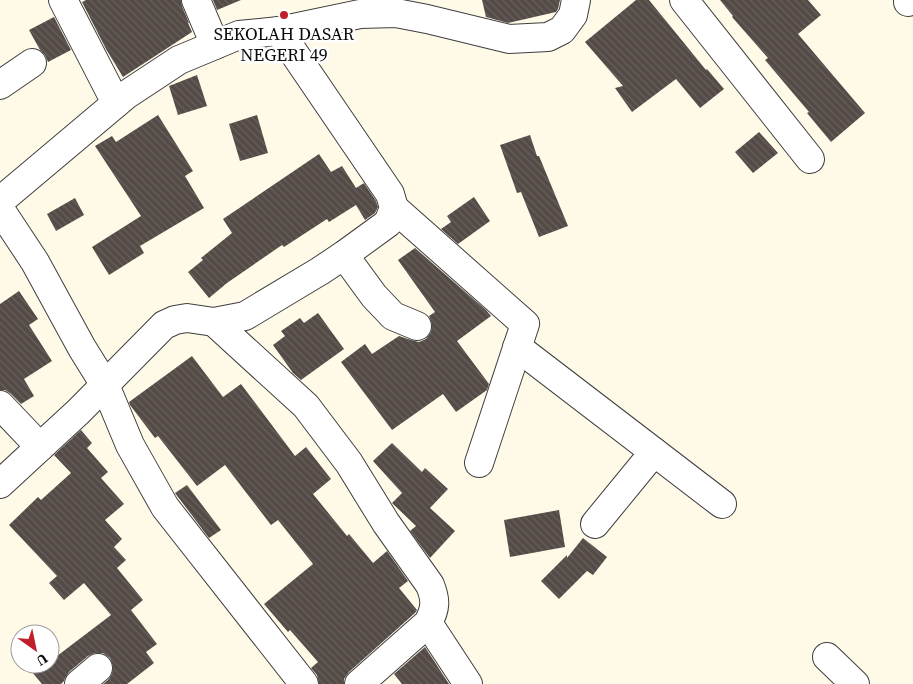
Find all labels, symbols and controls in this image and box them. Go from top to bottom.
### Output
marker: SEKOLAH DASAR NEGERI 49 [278,9,290,21]
place label: SEKOLAH DASAR NEGERI 49 [214,21,355,67]
north arrow [10,624,60,674]
text: U [32,649,52,671]

